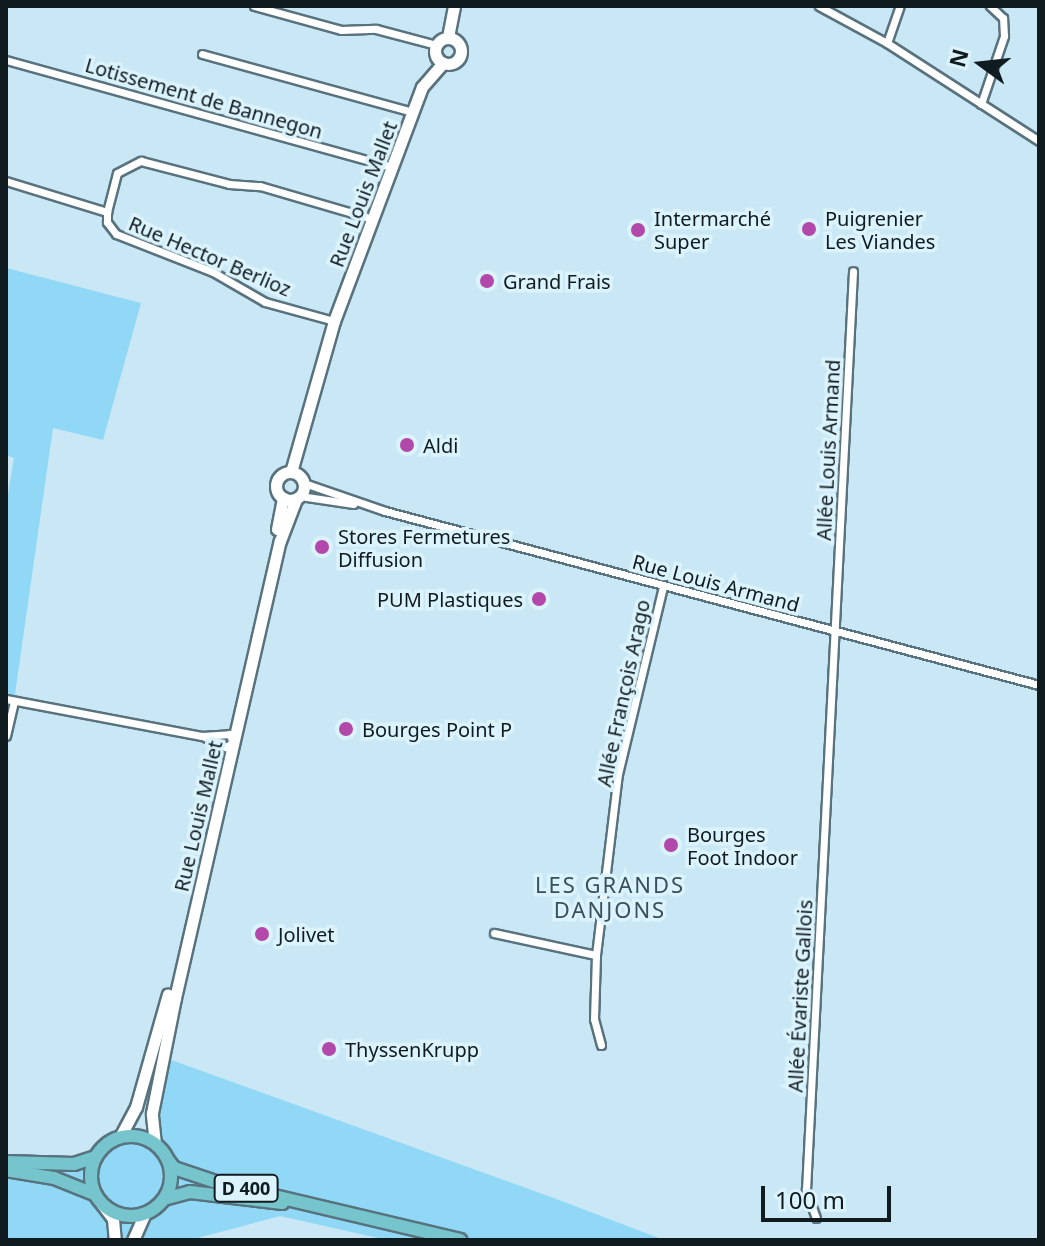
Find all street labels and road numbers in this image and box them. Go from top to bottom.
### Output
street label: Lotissement de Bannegon [82,53,326,143]
street label: Rue Louis Mallet [324,118,402,270]
street label: Rue Hector Berlioz [125,211,295,301]
street label: Allée Louis Armand [811,359,845,541]
street label: Rue Louis Armand [630,549,802,617]
street label: Allée François Arago [591,597,655,789]
street label: Rue Louis Mallet [169,738,227,894]
street label: Allée Évariste Gallois [783,899,817,1093]
road number: D 400 [212,1174,280,1202]

